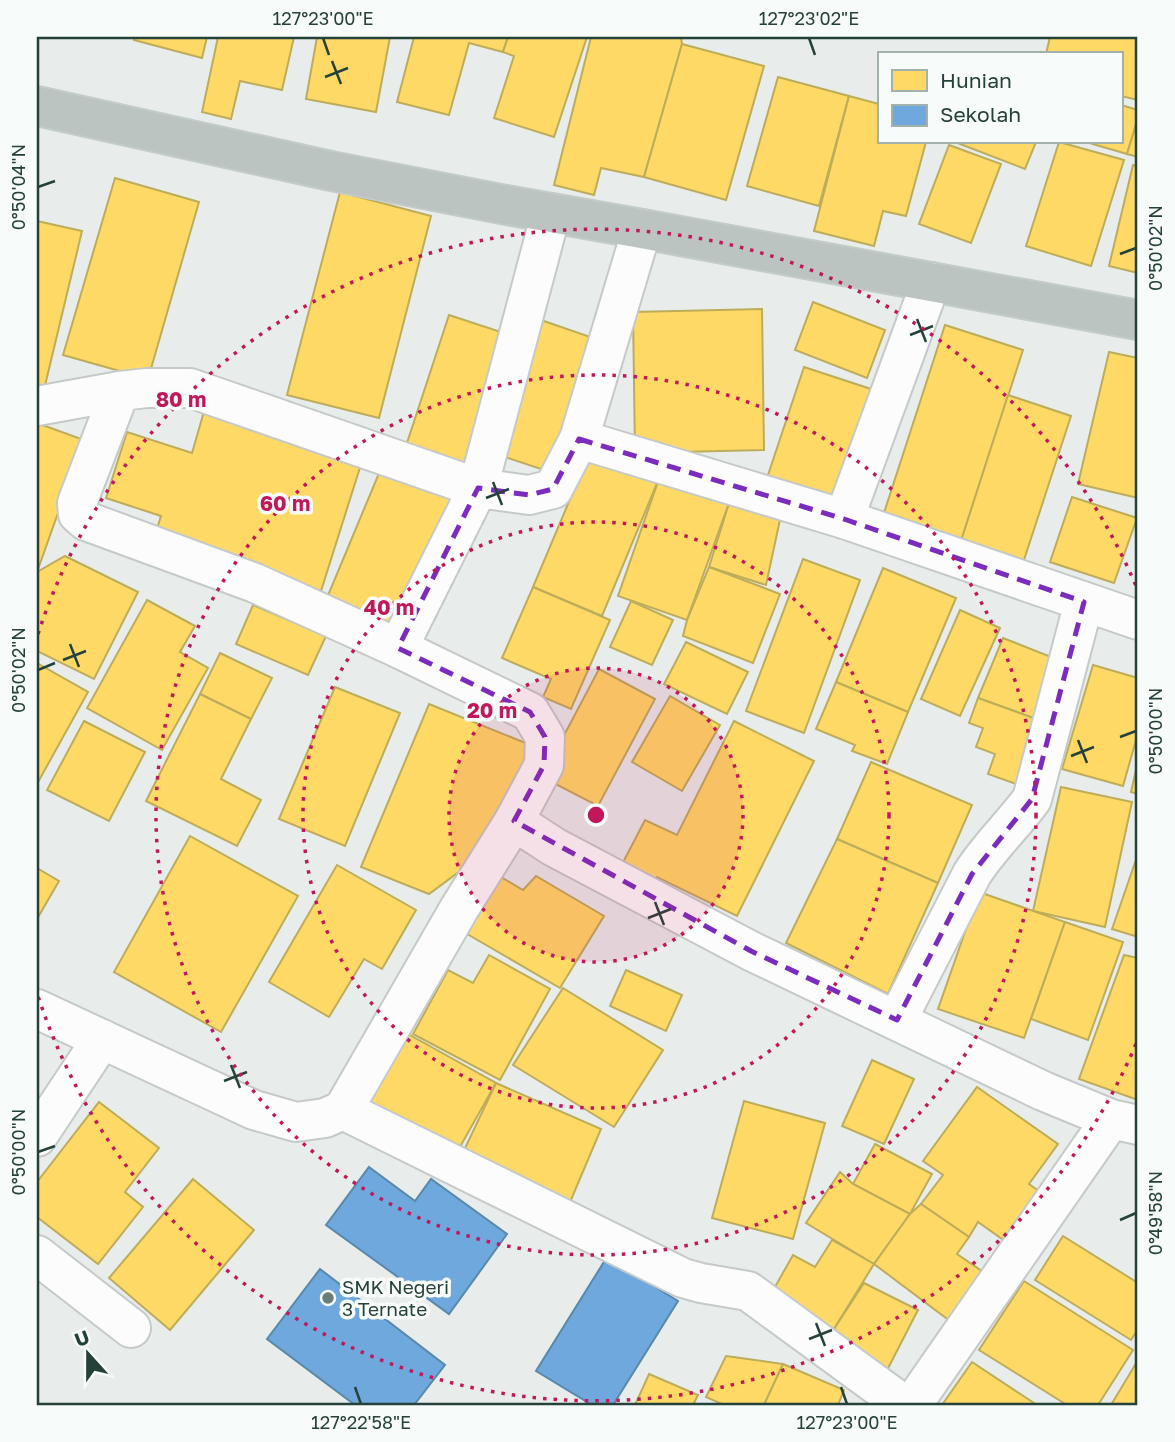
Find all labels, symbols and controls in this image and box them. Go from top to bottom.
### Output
text: 127°23'00"E [273,7,373,29]
text: 127°23'02"E [759,7,859,29]
legend [878,52,1122,144]
text: Hunian [940,67,1012,93]
text: Sekolah [940,101,1021,127]
text: 0°50'04"N [7,144,29,230]
text: 0°50'02"N [1144,205,1166,291]
text: 80 m [156,386,206,412]
text: 60 m [260,490,310,516]
text: 40 m [364,594,414,620]
text: 0°50'02"N [7,627,29,713]
text: 0°50'00"N [1144,688,1166,774]
text: 20 m [467,697,517,723]
centre of rings [584,803,608,827]
text: 0°50'00"N [7,1109,29,1195]
text: 0°49'58"N [1144,1171,1166,1255]
place label: SMK Negeri 3 Ternate [342,1275,449,1320]
marker: SMK Negeri 3 Ternate [320,1290,336,1306]
north arrow [52,1320,122,1390]
text: U [71,1324,92,1351]
text: 127°22'58"E [311,1411,411,1433]
text: 127°23'00"E [797,1411,897,1433]

